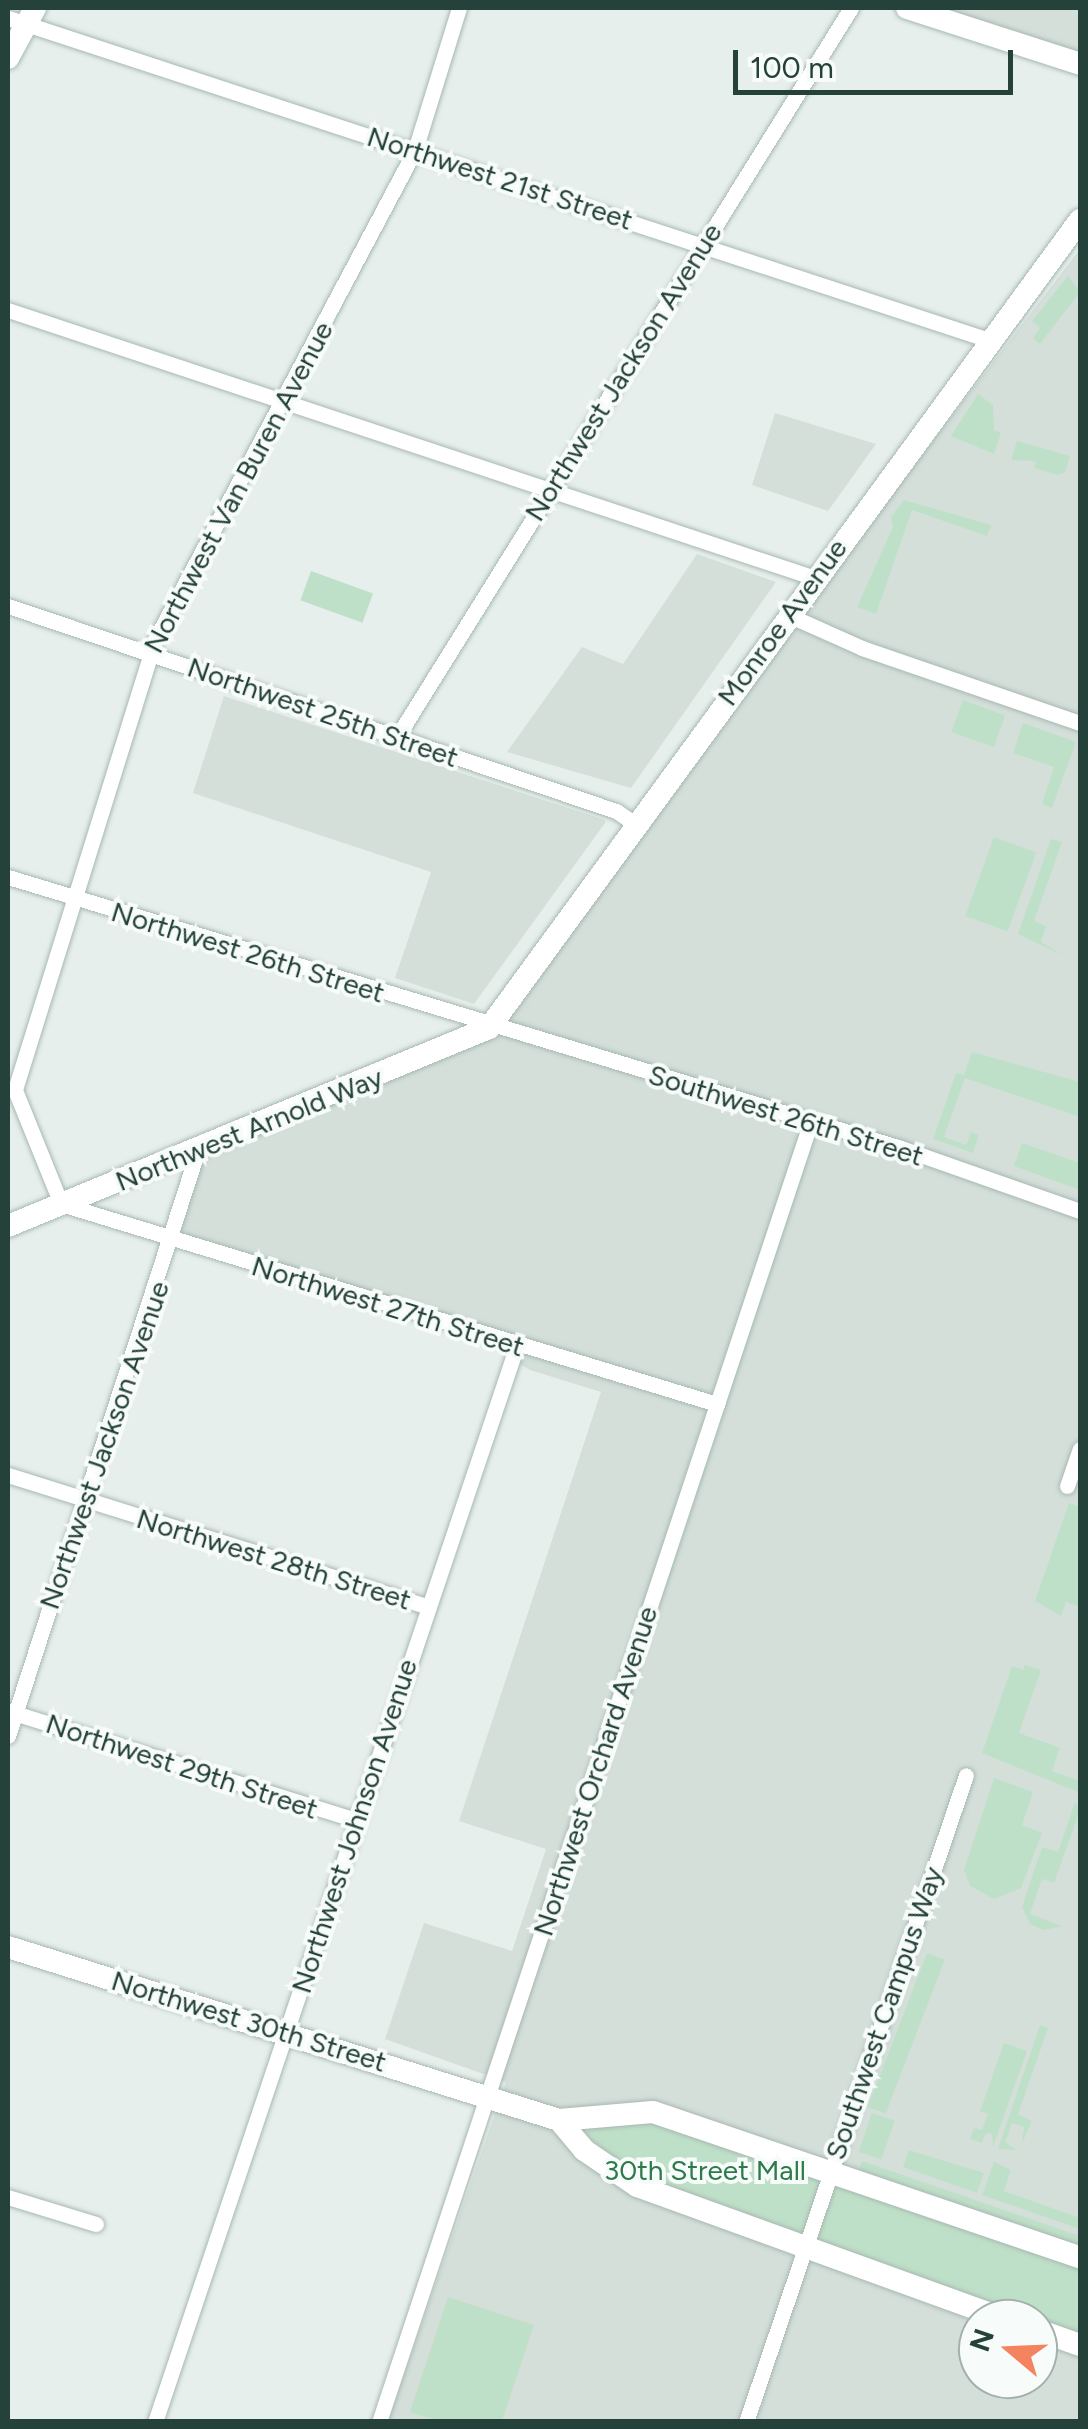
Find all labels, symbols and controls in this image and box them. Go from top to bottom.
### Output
scale bar [738,30,1018,92]
text: 100 m [750,49,834,86]
street label: Northwest 21st Street [363,119,637,237]
street label: Northwest Jackson Avenue [517,217,729,527]
street label: Northwest Van Buren Avenue [136,315,340,659]
street label: Monroe Avenue [710,532,854,712]
street label: Northwest 25th Street [183,650,463,774]
street label: Northwest 26th Street [107,894,389,1010]
street label: Southwest 26th Street [645,1057,927,1173]
street label: Northwest Arnold Way [111,1060,387,1198]
street label: Northwest 27th Street [248,1249,528,1363]
street label: Northwest Jackson Avenue [32,1277,176,1613]
street label: Northwest 28th Street [133,1501,415,1617]
street label: Northwest Orchard Avenue [526,1602,664,1940]
street label: Northwest Johnson Avenue [284,1655,424,1997]
street label: Northwest 29th Street [42,1706,322,1826]
street label: Southwest Campus Way [818,1862,950,2164]
street label: Northwest 30th Street [108,1963,390,2079]
park label: 30th Street Mall [604,2153,806,2187]
north arrow [958,2299,1058,2399]
text: N [962,2324,1001,2356]

